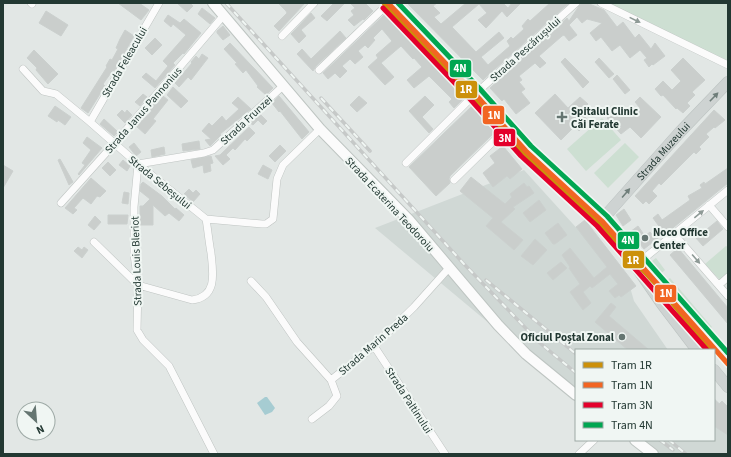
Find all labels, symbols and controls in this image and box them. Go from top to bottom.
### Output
street label: Strada Pescărușului [487,13,564,85]
one-way arrow [630,17,641,24]
street label: Strada Feleacului [98,24,151,100]
line badge: 4N [449,59,472,78]
text: 4N [453,61,467,76]
street label: Strada Janus Pannonius [101,63,186,157]
line badge: 1R [455,80,478,99]
text: 1R [460,82,473,97]
street label: Strada Frunzei [217,92,276,148]
one-way arrow [709,92,718,102]
place label: Spitalul Clinic Căi Ferate [571,104,638,132]
line badge: 1N [482,105,505,125]
text: 1N [487,108,501,123]
marker: Spitalul Clinic Căi Ferate [556,111,568,123]
street label: Strada Muzeului [633,119,694,184]
line badge: 3N [493,128,516,147]
text: 3N [498,131,512,146]
street label: Strada Sebeșului [125,152,194,213]
street label: Strada Ecaterina Teodoroiu [342,154,438,255]
one-way arrow [622,188,631,198]
one-way arrow [693,210,704,219]
street label: Strada Louis Bleriot [127,216,146,306]
place label: Noco Office Center [653,225,708,253]
line badge: 4N [617,231,640,250]
text: 4N [621,233,635,248]
marker: Noco Office Center [640,233,650,243]
line badge: 1R [622,250,645,269]
text: 1R [627,253,640,268]
one-way arrow [692,254,701,265]
line badge: 1N [654,284,677,303]
text: 1N [659,286,673,301]
street label: Strada Marin Preda [335,310,411,379]
place label: Oficiul Poștal Zonal [521,330,615,345]
marker: Oficiul Poștal Zonal [617,332,627,342]
legend [575,349,715,441]
text: Tram 1R [611,357,652,374]
street label: Strada Paltinului [382,364,436,436]
text: Tram 1N [611,377,653,394]
text: Tram 3N [611,397,653,414]
north arrow [16,401,56,441]
text: Tram 4N [611,417,653,434]
text: N [34,421,47,438]

